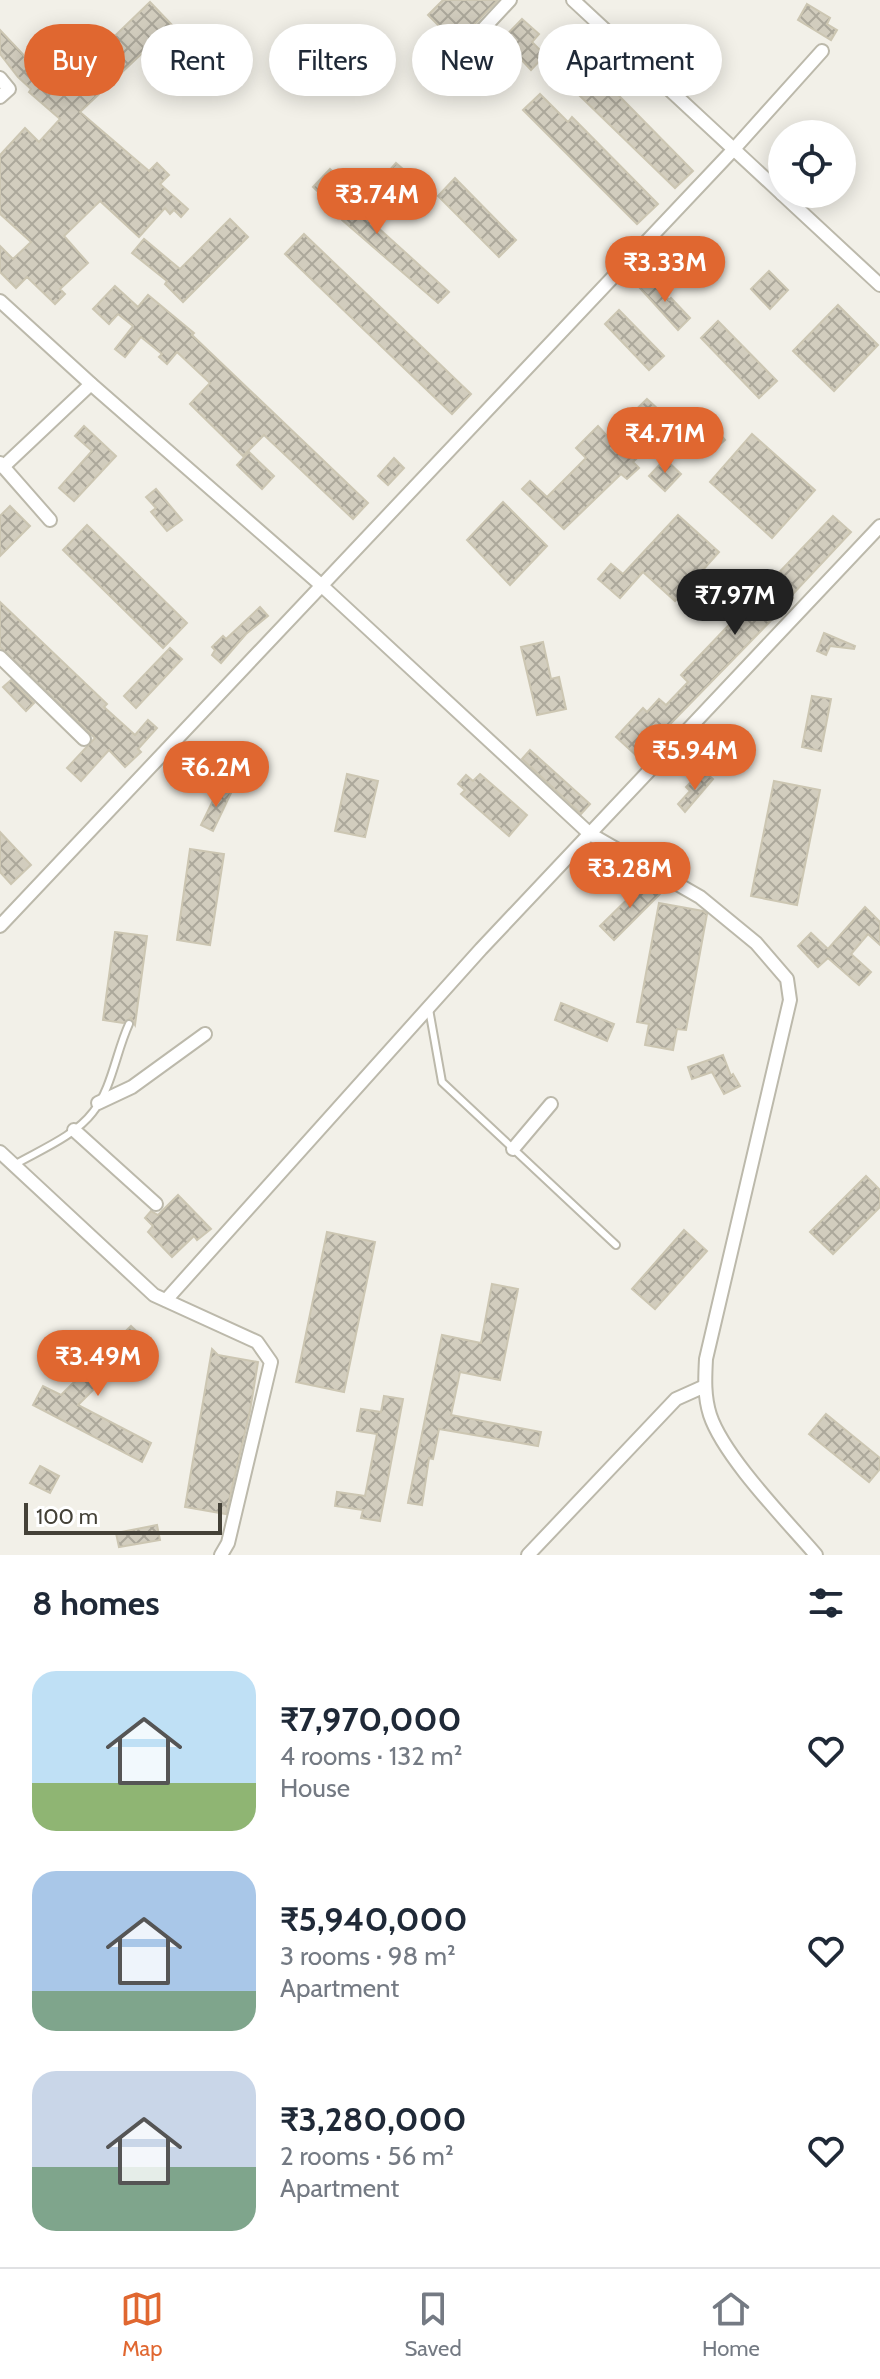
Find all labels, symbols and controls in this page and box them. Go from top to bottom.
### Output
chip: Buy [24,24,125,96]
chip: Rent [141,24,253,96]
chip: Filters [269,24,396,96]
chip: New [412,24,522,96]
chip: Apartment [538,24,722,96]
map controls [768,120,856,208]
button: locate [768,120,856,208]
pin: ₹3.74M [312,168,442,236]
text: ₹3.74M [335,178,419,210]
pin: ₹3.33M [600,236,730,304]
text: ₹3.33M [623,246,707,278]
pin: ₹4.71M [600,407,730,475]
text: ₹4.71M [625,417,705,449]
pin: ₹7.97M [670,569,800,637]
text: ₹7.97M [695,579,775,611]
pin: ₹5.94M [630,724,760,792]
text: ₹5.94M [652,734,738,766]
pin: ₹6.2M [160,741,272,809]
text: ₹6.2M [181,751,251,783]
pin: ₹3.28M [565,842,695,910]
text: ₹3.28M [587,852,673,884]
pin: ₹3.49M [33,1330,163,1398]
text: ₹3.49M [55,1340,141,1372]
scale bar [24,1499,222,1535]
text: 100 m [36,1503,98,1530]
icon: filters [804,1581,848,1625]
text: 8 homes [32,1582,160,1624]
text: ₹7,970,000 [280,1698,461,1740]
icon: home [96,1703,192,1799]
icon: heart [804,1729,848,1773]
text: 4 rooms · 132 m² [280,1740,462,1772]
text: House [280,1772,350,1804]
text: ₹5,940,000 [280,1898,468,1940]
icon: home [96,1903,192,1999]
icon: heart [804,1929,848,1973]
text: 3 rooms · 98 m² [280,1940,456,1972]
text: Apartment [280,1972,399,2004]
text: ₹3,280,000 [280,2098,467,2140]
icon: home [96,2103,192,2199]
icon: heart [804,2129,848,2173]
text: 2 rooms · 56 m² [280,2140,454,2172]
text: Apartment [280,2172,399,2204]
tab: Map [120,2287,164,2362]
tab: Saved [404,2287,462,2362]
tab: Home [702,2287,760,2362]

